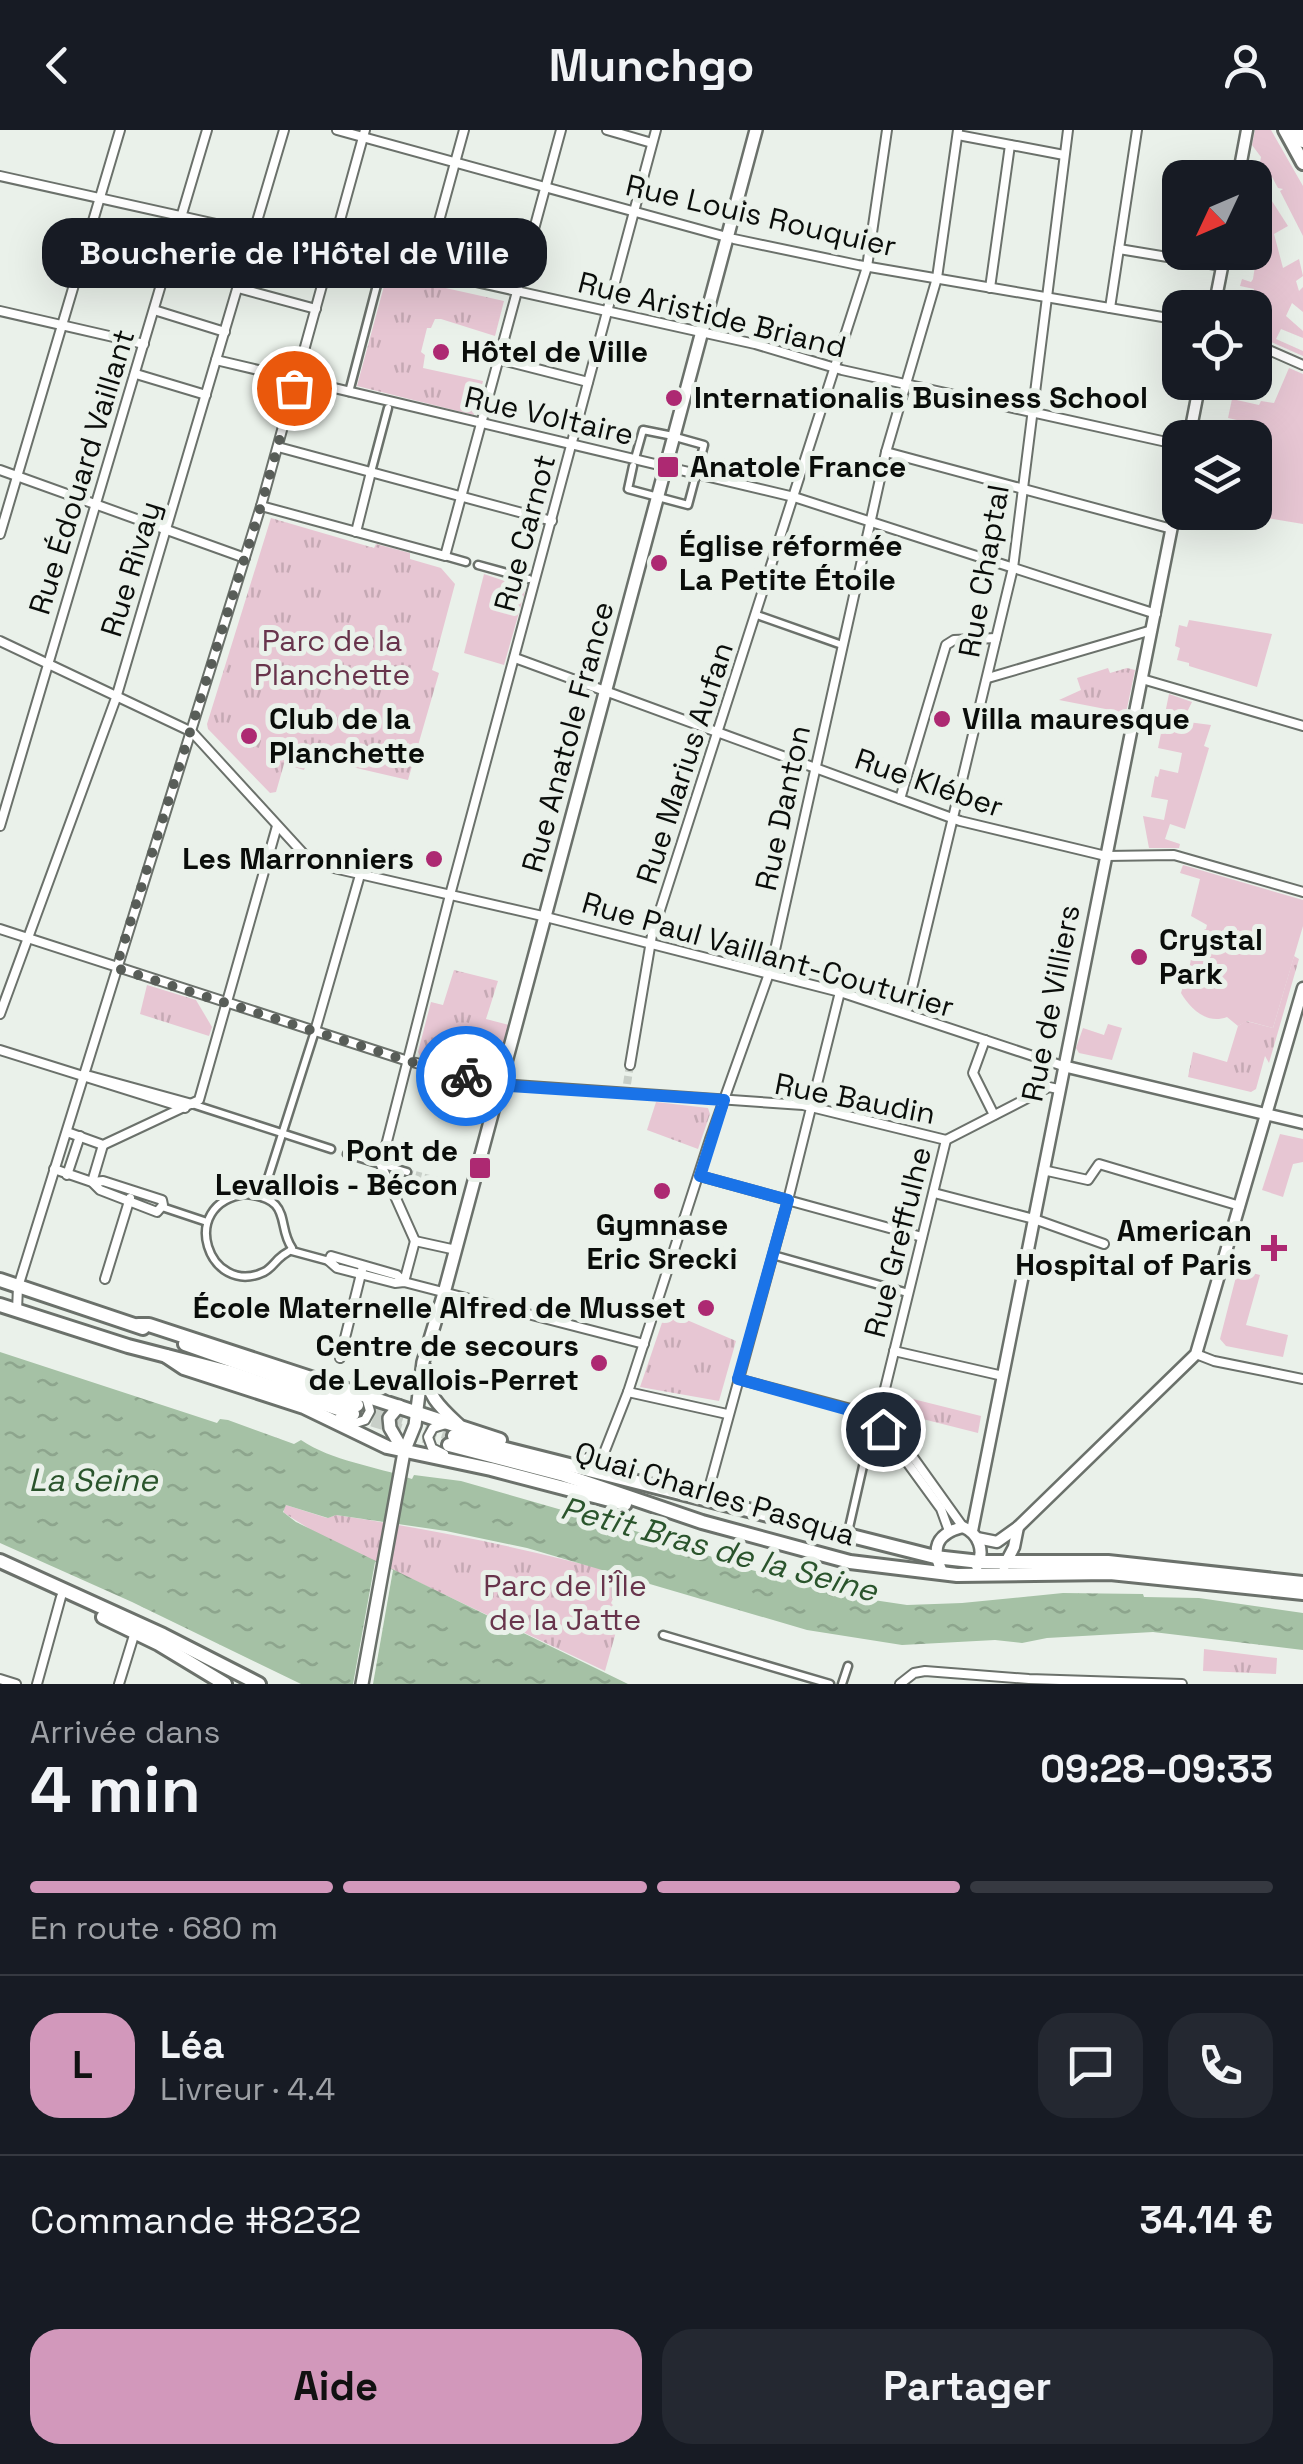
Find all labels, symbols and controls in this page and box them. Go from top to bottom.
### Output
text: Munchgo [549,37,754,94]
icon: back [30,38,85,93]
icon: person [1218,38,1273,93]
north arrow [1162,160,1272,270]
map controls [1162,160,1272,530]
street label: Rue Louis Rouquier [622,165,900,266]
callout: Boucherie de l'Hôtel de Ville [41,218,546,288]
text: Boucherie de l'Hôtel de Ville [80,233,509,273]
street label: Rue Aristide Briand [574,262,850,367]
button: locate [1162,290,1272,400]
street label: Rue Édouard Vaillant [20,324,143,619]
place label: Hôtel de Ville [461,332,648,371]
marker: Hôtel de Ville [430,341,452,363]
pin [252,346,337,431]
icon: bag [267,361,322,416]
street label: Rue Voltaire [461,377,638,454]
place label: Internationalis Business School [694,378,1148,417]
marker: Internationalis Business School [663,387,685,409]
button: layers [1162,420,1272,530]
place label: Anatole France [690,447,906,486]
street label: Rue Carnot [485,450,564,616]
marker: Anatole France [655,454,681,480]
street label: Rue Chaptal [949,481,1018,660]
street label: Rue Rivay [91,496,170,641]
place label: Église réformée La Petite Étoile [679,526,903,599]
marker: Église réformée La Petite Étoile [648,552,670,574]
street label: Rue Anatole France [513,597,622,877]
park label: Parc de la Planchette [254,621,410,694]
street label: Rue Marius Aufan [627,637,742,889]
place label: Club de la Planchette [269,699,425,772]
place label: Villa mauresque [962,699,1190,738]
marker: Villa mauresque [931,708,953,730]
street label: Rue Danton [746,722,819,894]
marker: Club de la Planchette [238,725,260,747]
street label: Rue Kléber [850,739,1009,826]
place label: Les Marronniers [182,839,414,878]
marker: Les Marronniers [423,848,445,870]
street label: Rue Paul Vaillant-Couturier [578,883,959,1026]
street label: Rue de Villiers [1012,901,1089,1105]
place label: Crystal Park [1159,920,1263,993]
marker: Crystal Park [1128,946,1150,968]
courier [416,1026,516,1126]
icon: bike [439,1049,494,1104]
street label: Rue Baudin [771,1064,939,1133]
place label: Pont de Levallois - Bécon [215,1131,458,1204]
street label: Rue Greffulhe [855,1142,940,1341]
marker: Pont de Levallois - Bécon [467,1155,493,1181]
marker: Gymnase Eric Srecki [651,1180,673,1202]
place label: Gymnase Eric Srecki [587,1205,738,1278]
place label: American Hospital of Paris [1015,1211,1252,1284]
marker: American Hospital of Paris [1261,1235,1287,1261]
place label: École Maternelle Alfred de Musset [193,1288,686,1327]
marker: École Maternelle Alfred de Musset [695,1297,717,1319]
place label: Centre de secours de Levallois-Perret [309,1326,579,1399]
marker: Centre de secours de Levallois-Perret [588,1352,610,1374]
pin [841,1387,926,1472]
icon: home [856,1402,911,1457]
street label: Quai Charles Pasqua [570,1432,860,1555]
water label: La Seine [28,1460,159,1500]
water label: Petit Bras de la Seine [556,1488,883,1611]
park label: Parc de l'Île de la Jatte [483,1566,647,1639]
text: Arrivée dans [30,1712,220,1752]
text: 09:28–09:33 [1040,1745,1273,1793]
text: 4 min [30,1748,201,1831]
text: En route · 680 m [30,1908,278,1948]
button: chat [1038,2013,1143,2118]
button: phone [1168,2013,1273,2118]
text: Léa [160,2021,225,2069]
text: L [72,2041,93,2089]
text: Livreur · 4.4 [160,2069,335,2109]
text: Commande #8232 [30,2196,361,2244]
text: 34.14 € [1140,2196,1273,2244]
button: Aide [30,2329,642,2444]
button: Partager [662,2329,1273,2444]

